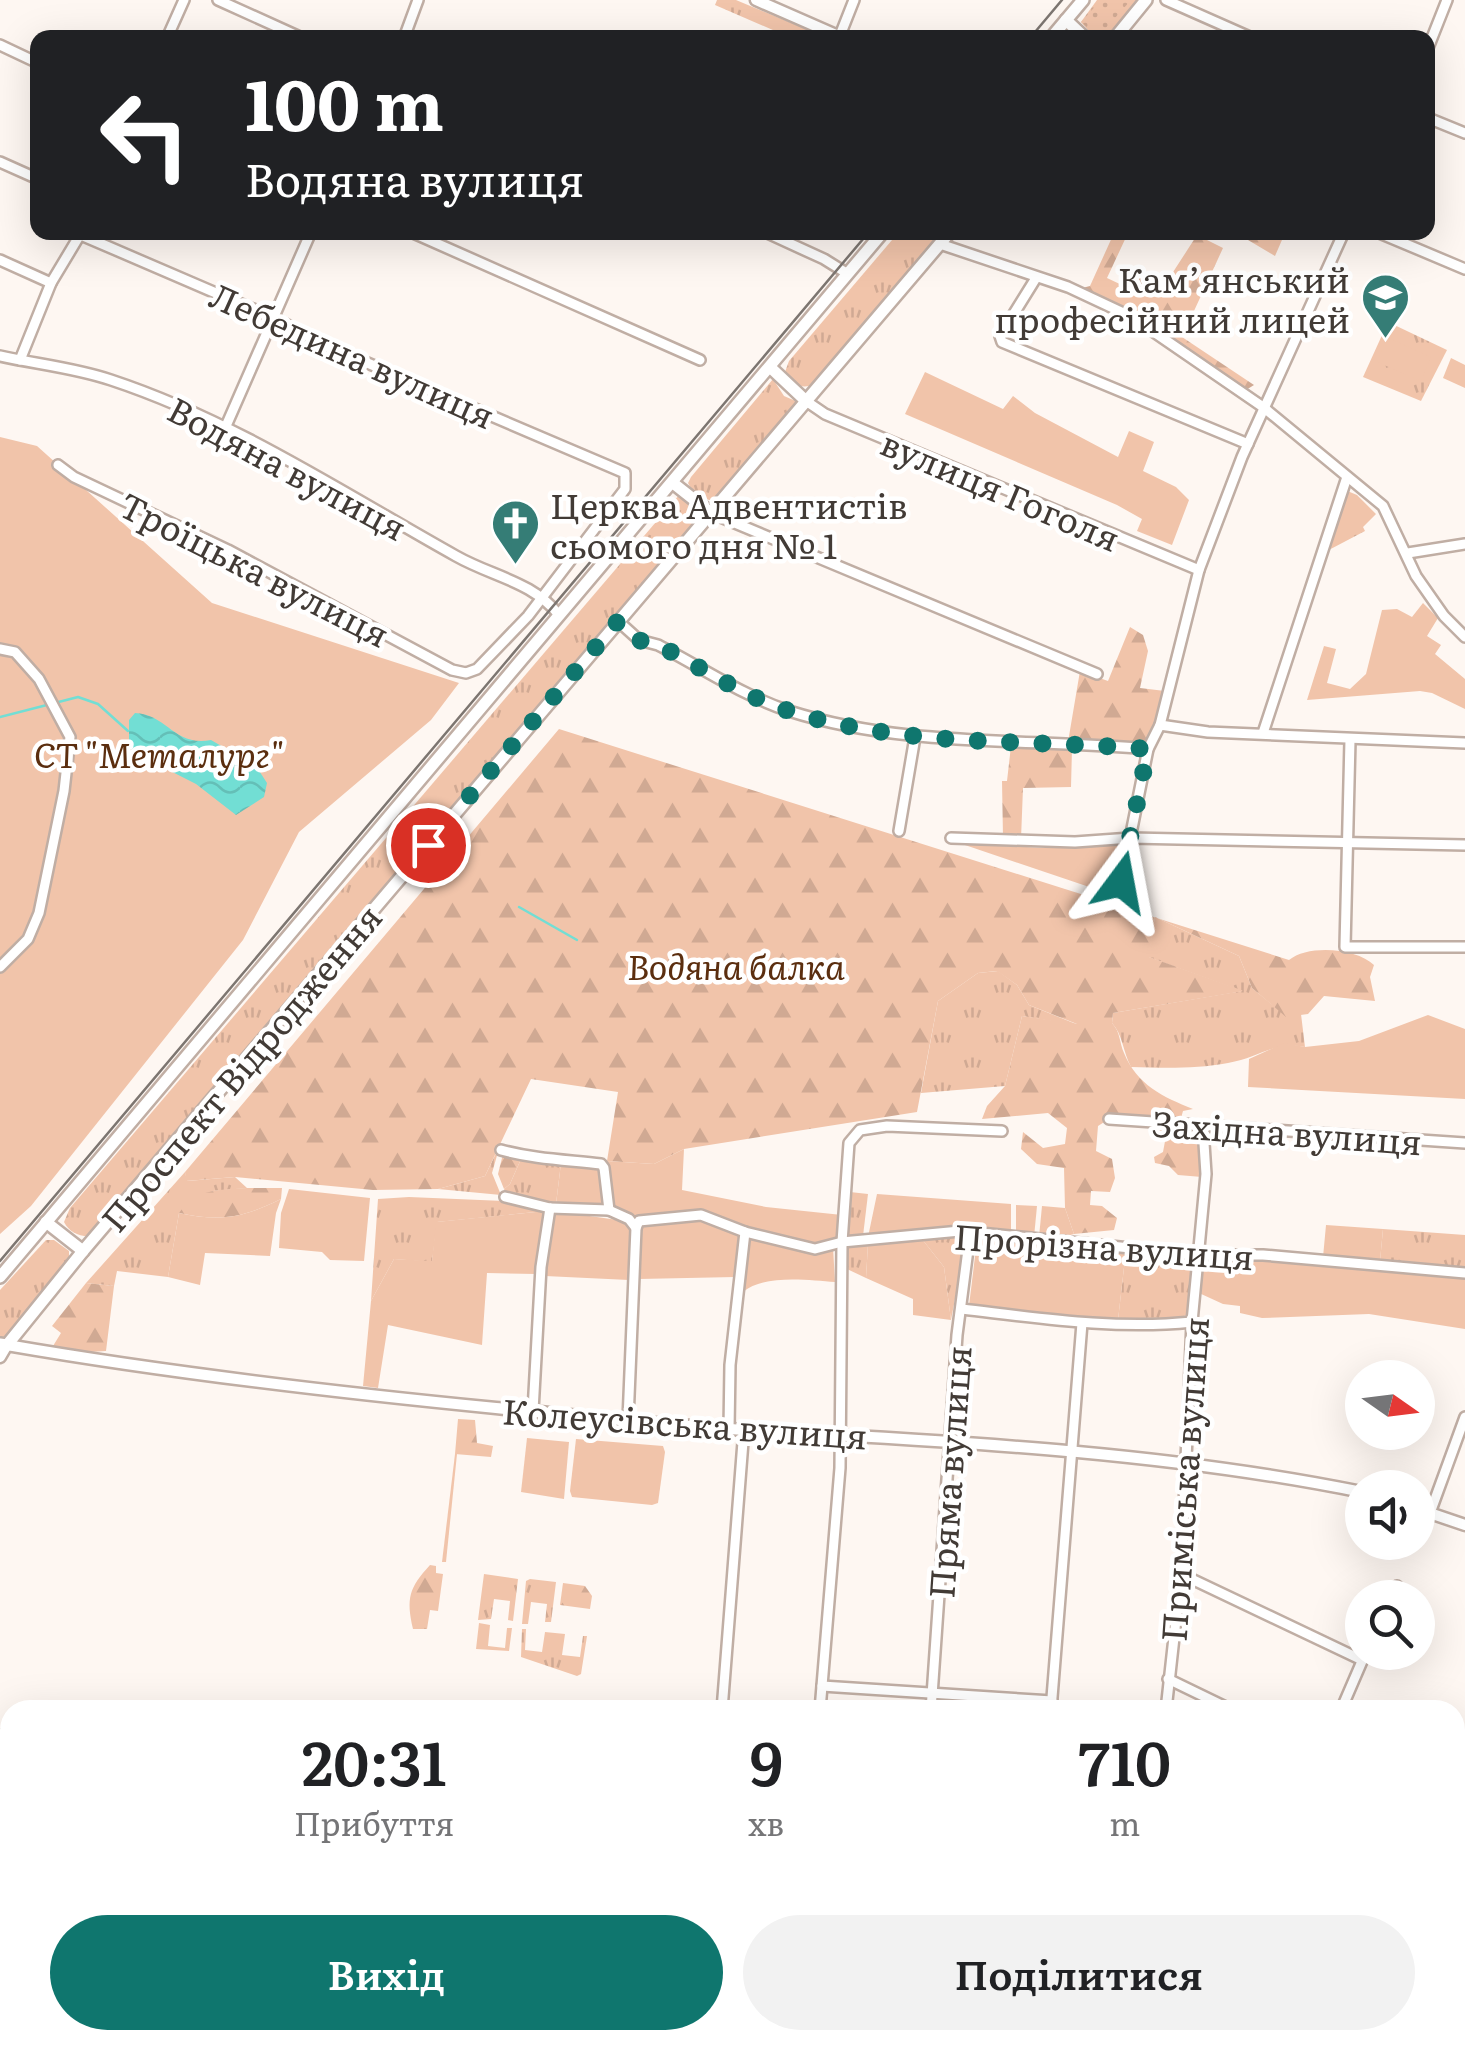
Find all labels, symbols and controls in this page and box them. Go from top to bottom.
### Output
text: 100 m [245,49,444,153]
icon: left [80,70,210,200]
text: Водяна вулиця [245,144,584,211]
place label: Кам’янський професійний лицей [994,252,1350,344]
street label: Лебедина вулиця [202,268,504,440]
school or university icon: Кам’янський професійний лицей [1359,272,1411,340]
street label: Водяна вулиця [159,382,417,552]
street label: вулиця Гоголя [873,415,1129,563]
street label: Троїцька вулиця [111,477,399,659]
place label: Церква Адвентистів сьомого дня № 1 [550,478,908,570]
church icon: Церква Адвентистів сьомого дня № 1 [489,498,541,566]
park label: СТ "Металург" [34,727,284,779]
pin [386,803,471,888]
icon: arrive [401,818,456,873]
position arrow [1069,830,1173,934]
street label: Проспект Відродження [87,892,393,1242]
park label: Водяна балка [627,939,845,991]
street label: Західна вулиця [1151,1096,1423,1166]
street label: Прорізна вулиця [952,1209,1256,1281]
street label: Приміська вулиця [1146,1315,1220,1643]
street label: Пряма вулиця [913,1344,983,1600]
north arrow [1345,1360,1435,1450]
map controls [1345,1360,1435,1670]
street label: Колеусівська вулиця [501,1383,869,1461]
button: sound [1345,1470,1435,1560]
button: search [1345,1580,1435,1670]
text: 20:31 [302,1715,446,1804]
text: 9 [750,1715,783,1804]
text: 710 [1078,1715,1171,1804]
text: Прибуття [294,1798,454,1846]
text: хв [748,1798,784,1846]
text: m [1109,1798,1140,1846]
button: Вихід [50,1915,723,2030]
button: Поділитися [743,1915,1415,2030]

